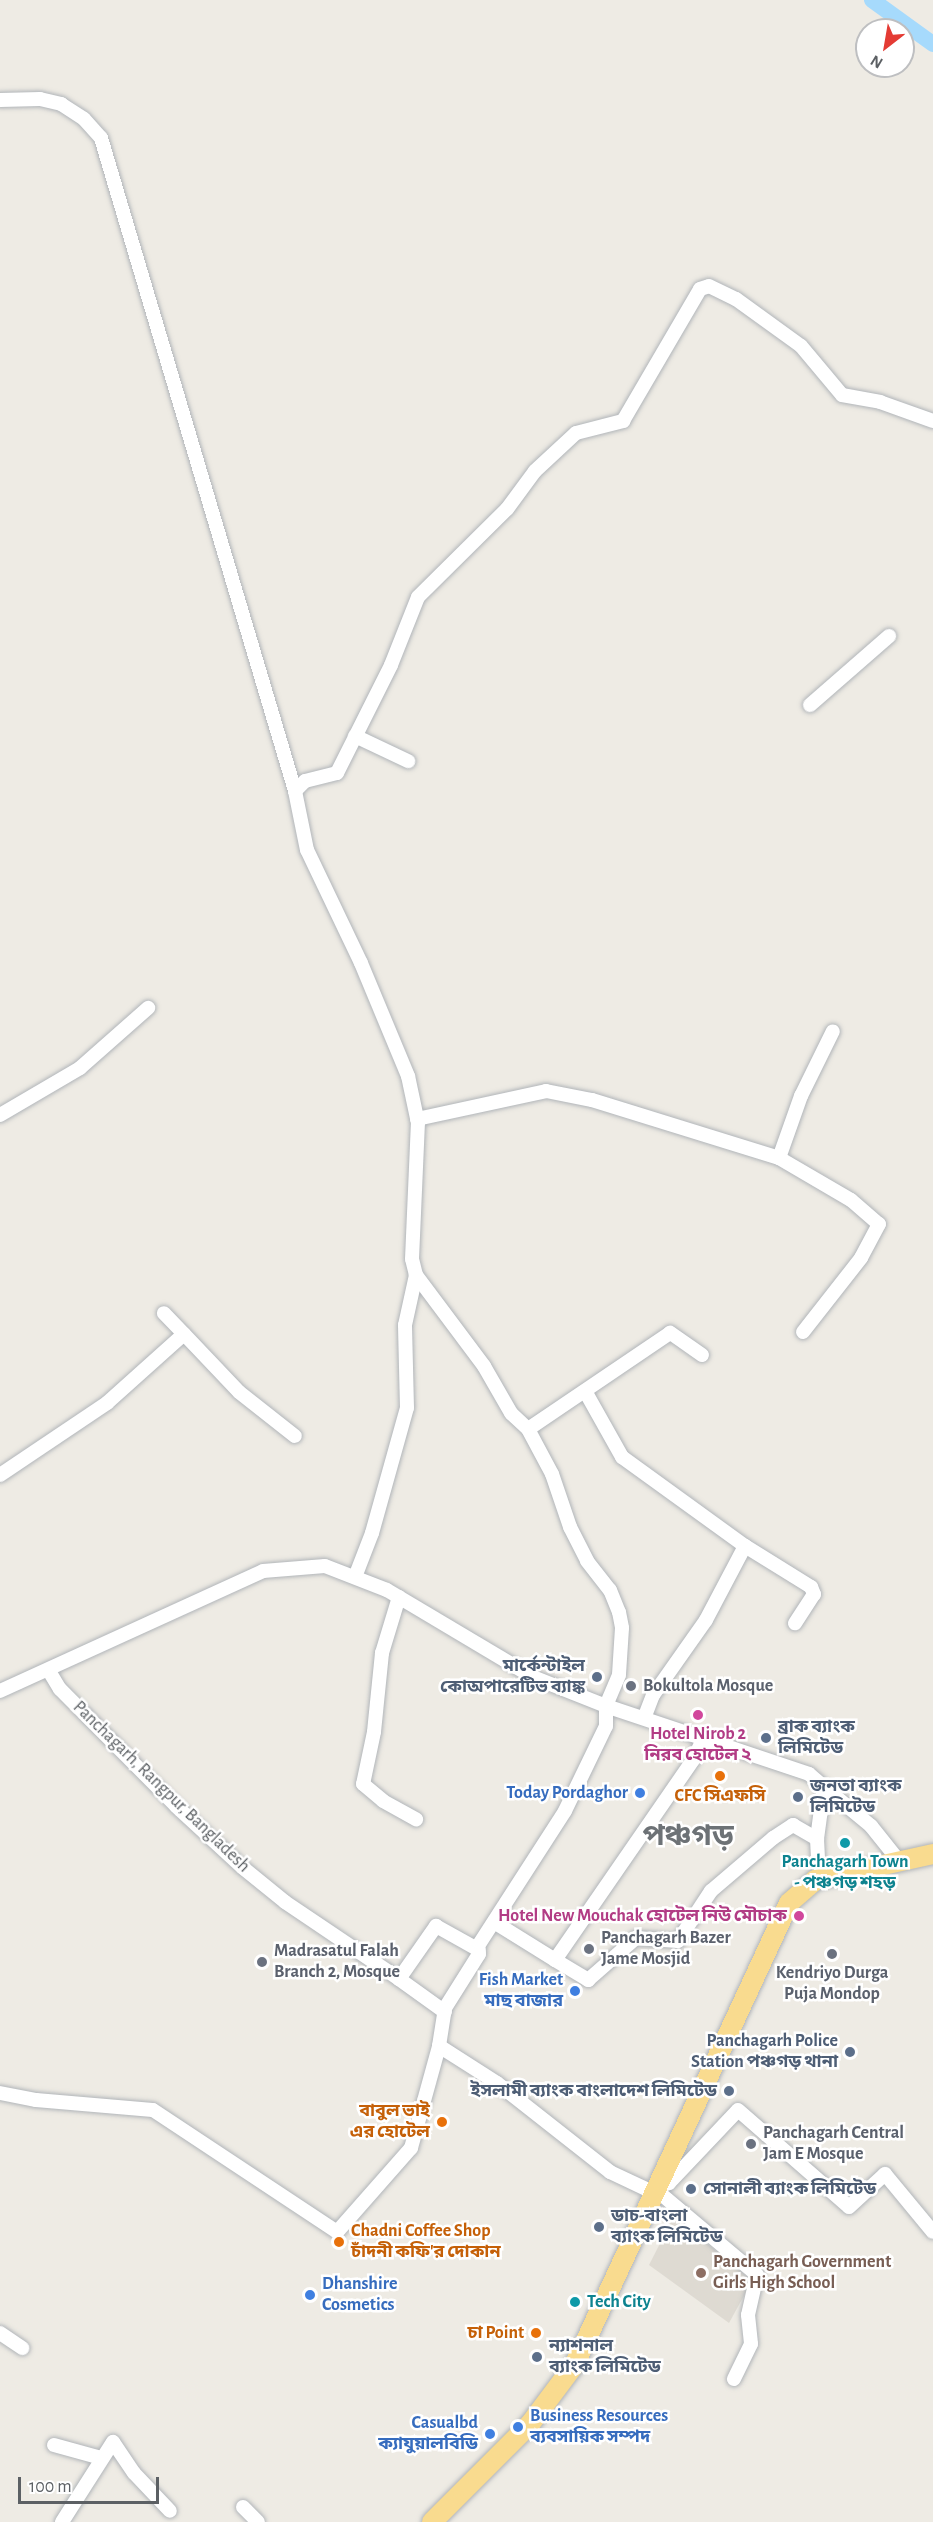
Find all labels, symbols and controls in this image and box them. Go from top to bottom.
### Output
north arrow [855,18,915,78]
text: N [868,52,886,71]
place label: মার্কেন্টাইল কোঅপারেটিভ ব্যাঙ্ক [440,1656,585,1698]
marker: মার্কেন্টাইল কোঅপারেটিভ ব্যাঙ্ক [590,1670,604,1684]
place label: Bokultola Mosque [643,1675,773,1697]
marker: Bokultola Mosque [624,1679,638,1693]
street label: Panchagarh, Rangpur, Bangladesh [68,1697,254,1877]
marker: Hotel Nirob 2 নিরব হোটেল ২ [691,1708,705,1722]
place label: ব্রাক ব্যাংক লিমিটেড [778,1717,855,1760]
place label: Hotel Nirob 2 নিরব হোটেল ২ [644,1724,752,1766]
marker: ব্রাক ব্যাংক লিমিটেড [759,1731,773,1745]
marker: CFC সিএফসি [713,1769,727,1783]
place label: জনতা ব্যাংক লিমিটেড [810,1776,902,1818]
place label: Today Pordaghor [506,1782,628,1804]
place label: CFC সিএফসি [674,1785,766,1807]
marker: Today Pordaghor [633,1786,647,1800]
marker: জনতা ব্যাংক লিমিটেড [791,1790,805,1804]
district label: পঞ্চগড় [642,1818,734,1854]
marker: Panchagarh Town - পঞ্চগড় শহড় [838,1836,852,1850]
place label: Panchagarh Town - পঞ্চগড় শহড় [781,1852,909,1894]
place label: Hotel New Mouchak হোটেল নিউ মৌচাক [498,1905,787,1927]
marker: Hotel New Mouchak হোটেল নিউ মৌচাক [792,1909,806,1923]
place label: Panchagarh Bazer Jame Mosjid [601,1928,731,1970]
place label: Madrasatul Falah Branch 2, Mosque [274,1941,400,1984]
marker: Panchagarh Bazer Jame Mosjid [582,1942,596,1956]
marker: Kendriyo Durga Puja Mondop [825,1947,839,1961]
marker: Madrasatul Falah Branch 2, Mosque [255,1955,269,1969]
place label: Kendriyo Durga Puja Mondop [776,1963,888,2006]
place label: Fish Market মাছ বাজার [479,1970,563,2012]
marker: Fish Market মাছ বাজার [568,1984,582,1998]
place label: Panchagarh Police Station পঞ্চগড় থানা [691,2031,838,2074]
marker: Panchagarh Police Station পঞ্চগড় থানা [843,2045,857,2059]
place label: ইসলামী ব্যাংক বাংলাদেশ লিমিটেড [470,2080,717,2102]
marker: ইসলামী ব্যাংক বাংলাদেশ লিমিটেড [722,2084,736,2098]
place label: বাবুল ভাই এর হোটেল [350,2101,430,2144]
marker: বাবুল ভাই এর হোটেল [435,2115,449,2129]
place label: Panchagarh Central Jam E Mosque [763,2123,904,2166]
marker: Panchagarh Central Jam E Mosque [744,2137,758,2151]
place label: সোনালী ব্যাংক লিমিটেড [703,2178,876,2200]
marker: সোনালী ব্যাংক লিমিটেড [684,2182,698,2196]
place label: ডাচ-বাংলা ব্যাংক লিমিটেড [611,2206,723,2248]
marker: ডাচ-বাংলা ব্যাংক লিমিটেড [592,2220,606,2234]
place label: Chadni Coffee Shop চাঁদনী কফি'র দোকান [351,2221,501,2264]
marker: Chadni Coffee Shop চাঁদনী কফি'র দোকান [332,2235,346,2249]
place label: Panchagarh Government Girls High School [713,2252,891,2294]
marker: Panchagarh Government Girls High School [694,2266,708,2280]
place label: Dhanshire Cosmetics [322,2274,397,2316]
marker: Dhanshire Cosmetics [303,2288,317,2302]
place label: Tech City [587,2291,651,2313]
marker: Tech City [568,2295,582,2309]
place label: চা Point [468,2322,524,2344]
marker: চা Point [529,2326,543,2340]
place label: ন্যাশনাল ব্যাংক লিমিটেড [549,2336,661,2378]
marker: ন্যাশনাল ব্যাংক লিমিটেড [530,2350,544,2364]
place label: Business Resources ব্যবসায়িক সম্পদ [530,2406,668,2448]
place label: Casualbd ক্যাযুয়ালবিডি [378,2413,478,2456]
marker: Business Resources ব্যবসায়িক সম্পদ [511,2420,525,2434]
marker: Casualbd ক্যাযুয়ালবিডি [483,2427,497,2441]
scale bar [21,2465,162,2503]
text: 100 m [29,2478,72,2496]

